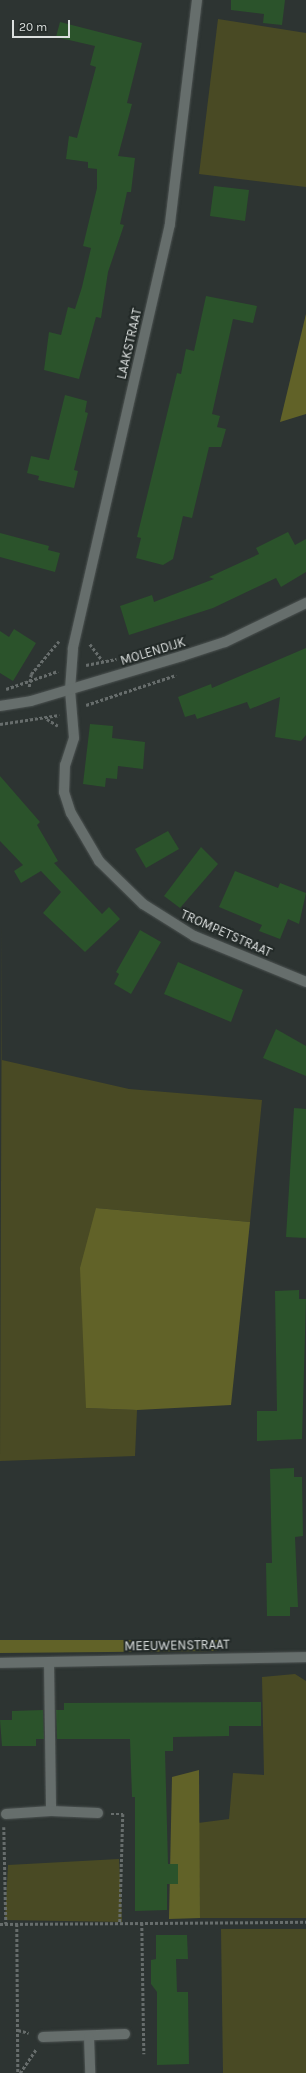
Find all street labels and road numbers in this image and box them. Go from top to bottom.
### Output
street label: LAAKSTRAAT [114,307,146,381]
street label: MOLENDIJK [119,635,187,669]
street label: TROMPETSTRAAT [178,907,274,961]
street label: MEEUWENSTRAAT [124,1637,230,1655]

